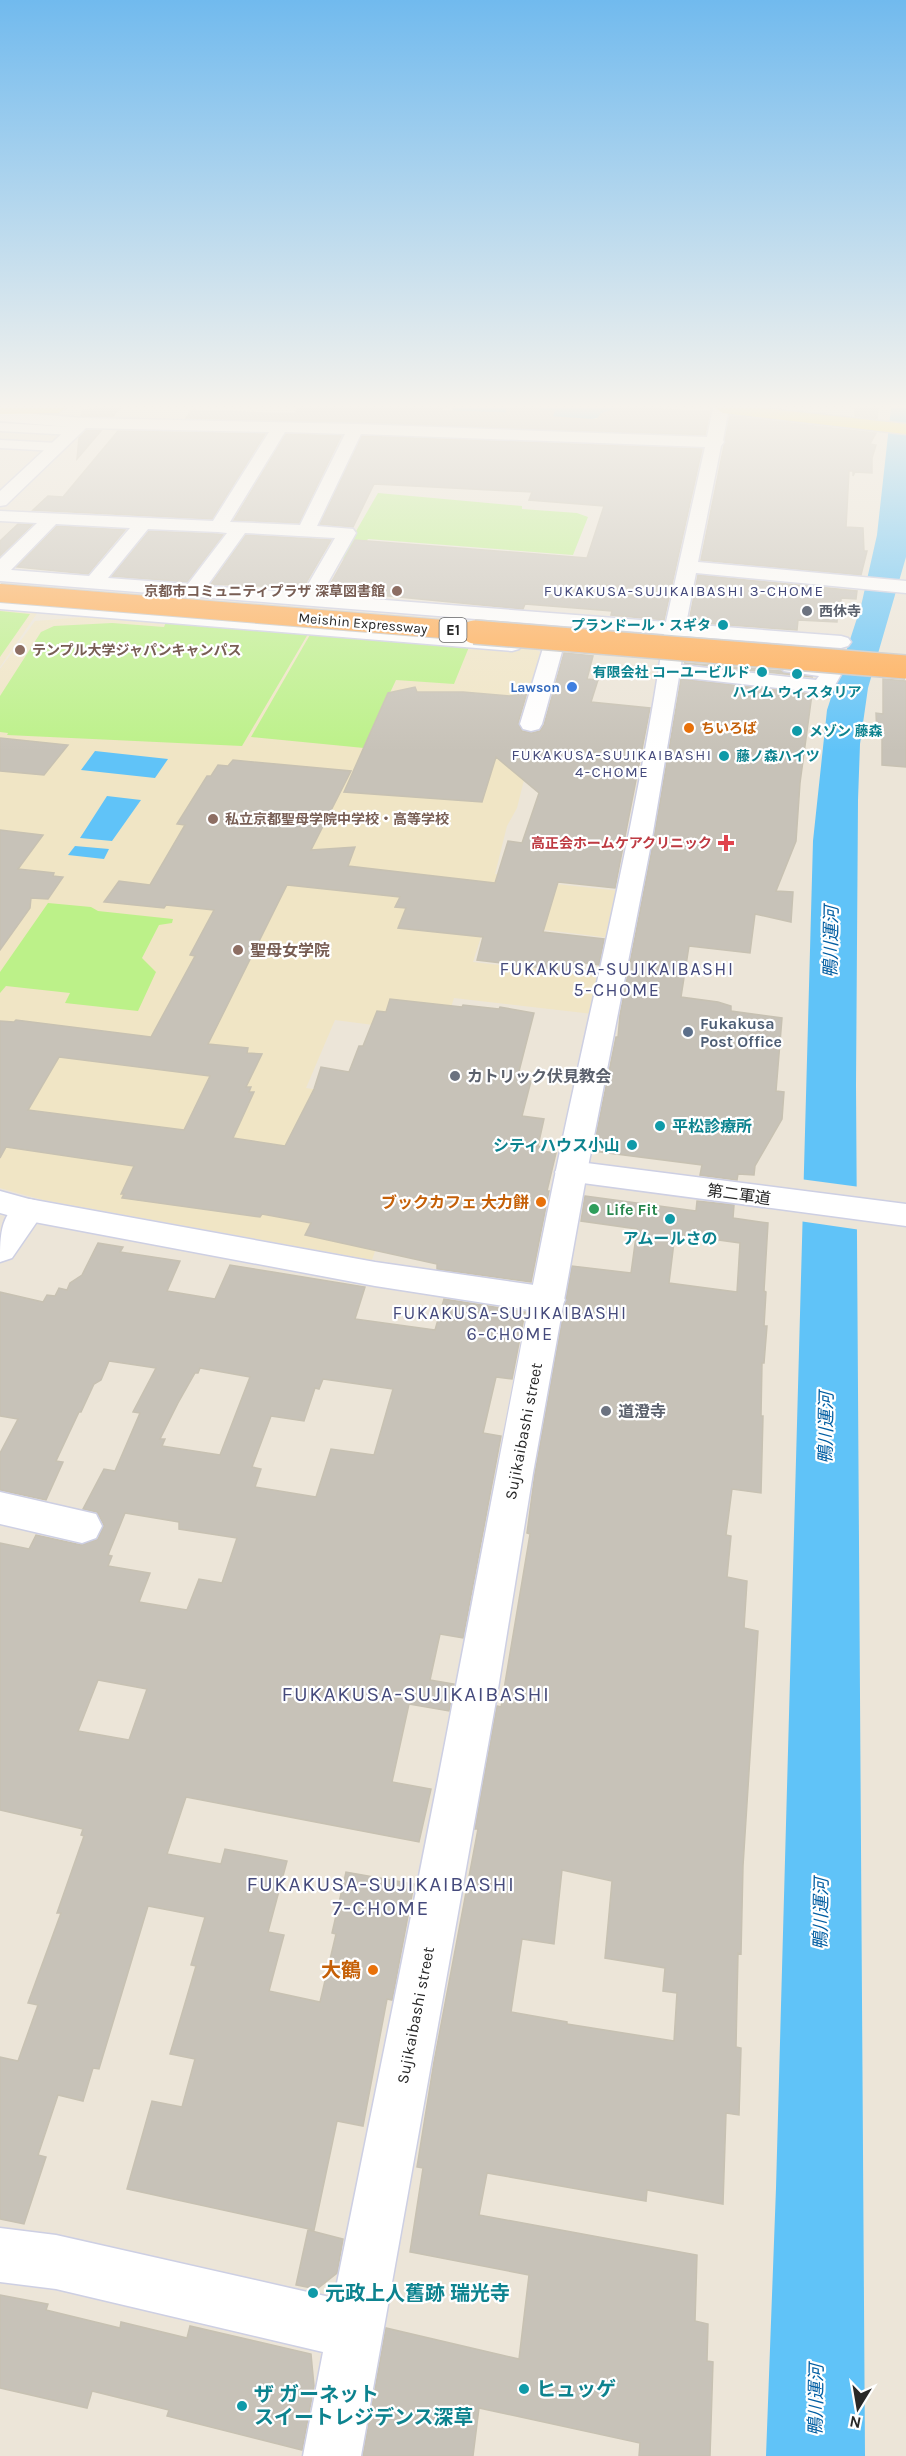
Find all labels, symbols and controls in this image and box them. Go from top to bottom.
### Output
district label: FUKAKUSA-SUJIKAIBASHI 3-CHOME [544,582,824,600]
place label: 京都市コミュニティプラザ 深草図書館 [144,583,385,600]
marker: 京都市コミュニティプラザ 深草図書館 [390,584,404,598]
place label: 西休寺 [819,603,861,620]
marker: 西休寺 [800,604,814,618]
street label: Meishin Expressway [298,609,429,638]
place label: プランドール・スギタ [571,617,711,634]
road number: E1 [440,618,466,642]
marker: プランドール・スギタ [716,618,730,632]
place label: テンプル大学ジャパンキャンパス [32,642,242,659]
marker: テンプル大学ジャパンキャンパス [13,643,27,657]
place label: 有限会社 コーユービルド [592,664,750,681]
marker: 有限会社 コーユービルド [755,665,769,679]
marker: ハイム ウィスタリア [790,667,804,681]
place label: Lawson [510,679,560,696]
marker: Lawson [565,680,579,694]
place label: ハイム ウィスタリア [733,684,861,701]
place label: ちいろば [701,720,757,737]
marker: ちいろば [682,721,696,735]
place label: メゾン 藤森 [809,723,883,740]
marker: メゾン 藤森 [790,724,804,738]
district label: FUKAKUSA-SUJIKAIBASHI 4-CHOME [512,746,712,781]
place label: 藤ノ森ハイツ [736,748,820,765]
marker: 藤ノ森ハイツ [717,749,731,763]
place label: 私立京都聖母学院中学校・高等学校 [225,811,449,828]
marker: 私立京都聖母学院中学校・高等学校 [206,812,220,826]
marker: 高正会ホームケアクリニック [717,834,735,852]
place label: 高正会ホームケアクリニック [531,835,712,852]
water label: 鴨川運河 [819,903,843,978]
place label: 聖母女学院 [250,941,330,960]
marker: 聖母女学院 [231,943,245,957]
district label: FUKAKUSA-SUJIKAIBASHI 5-CHOME [500,958,734,1001]
place label: Fukakusa Post Office [700,1014,782,1051]
marker: Fukakusa Post Office [681,1025,695,1039]
place label: カトリック伏見教会 [467,1067,611,1086]
marker: カトリック伏見教会 [448,1069,462,1083]
place label: 平松診療所 [672,1117,752,1136]
marker: 平松診療所 [653,1119,667,1133]
place label: シティハウス小山 [493,1136,620,1155]
marker: シティハウス小山 [625,1138,639,1152]
street label: 第二軍道 [706,1181,772,1208]
place label: ブックカフェ 大力餅 [381,1193,529,1212]
marker: ブックカフェ 大力餅 [534,1195,548,1209]
place label: Life Fit [606,1200,658,1219]
marker: Life Fit [587,1202,601,1216]
marker: アムールさの [663,1212,677,1226]
place label: アムールさの [623,1229,717,1248]
district label: FUKAKUSA-SUJIKAIBASHI 6-CHOME [393,1302,627,1345]
street label: Sujikaibashi street [501,1361,546,1501]
water label: 鴨川運河 [814,1389,838,1464]
place label: 道澄寺 [618,1402,666,1421]
marker: 道澄寺 [599,1404,613,1418]
district label: FUKAKUSA-SUJIKAIBASHI [282,1682,550,1706]
district label: FUKAKUSA-SUJIKAIBASHI 7-CHOME [247,1872,515,1920]
water label: 鴨川運河 [809,1875,833,1950]
street label: Sujikaibashi street [393,1945,438,2085]
place label: 大鶴 [321,1959,361,1982]
marker: 大鶴 [366,1963,380,1977]
place label: 元政上人舊跡 瑞光寺 [325,2282,510,2305]
marker: 元政上人舊跡 瑞光寺 [306,2286,320,2300]
water label: 鴨川運河 [804,2361,828,2436]
place label: ヒュッゲ [536,2378,616,2401]
north arrow [828,2378,888,2438]
marker: ヒュッゲ [517,2382,531,2396]
place label: ザ ガーネット スイートレジデンス深草 [254,2383,474,2429]
marker: ザ ガーネット スイートレジデンス深草 [235,2399,249,2413]
text: N [848,2412,863,2433]

